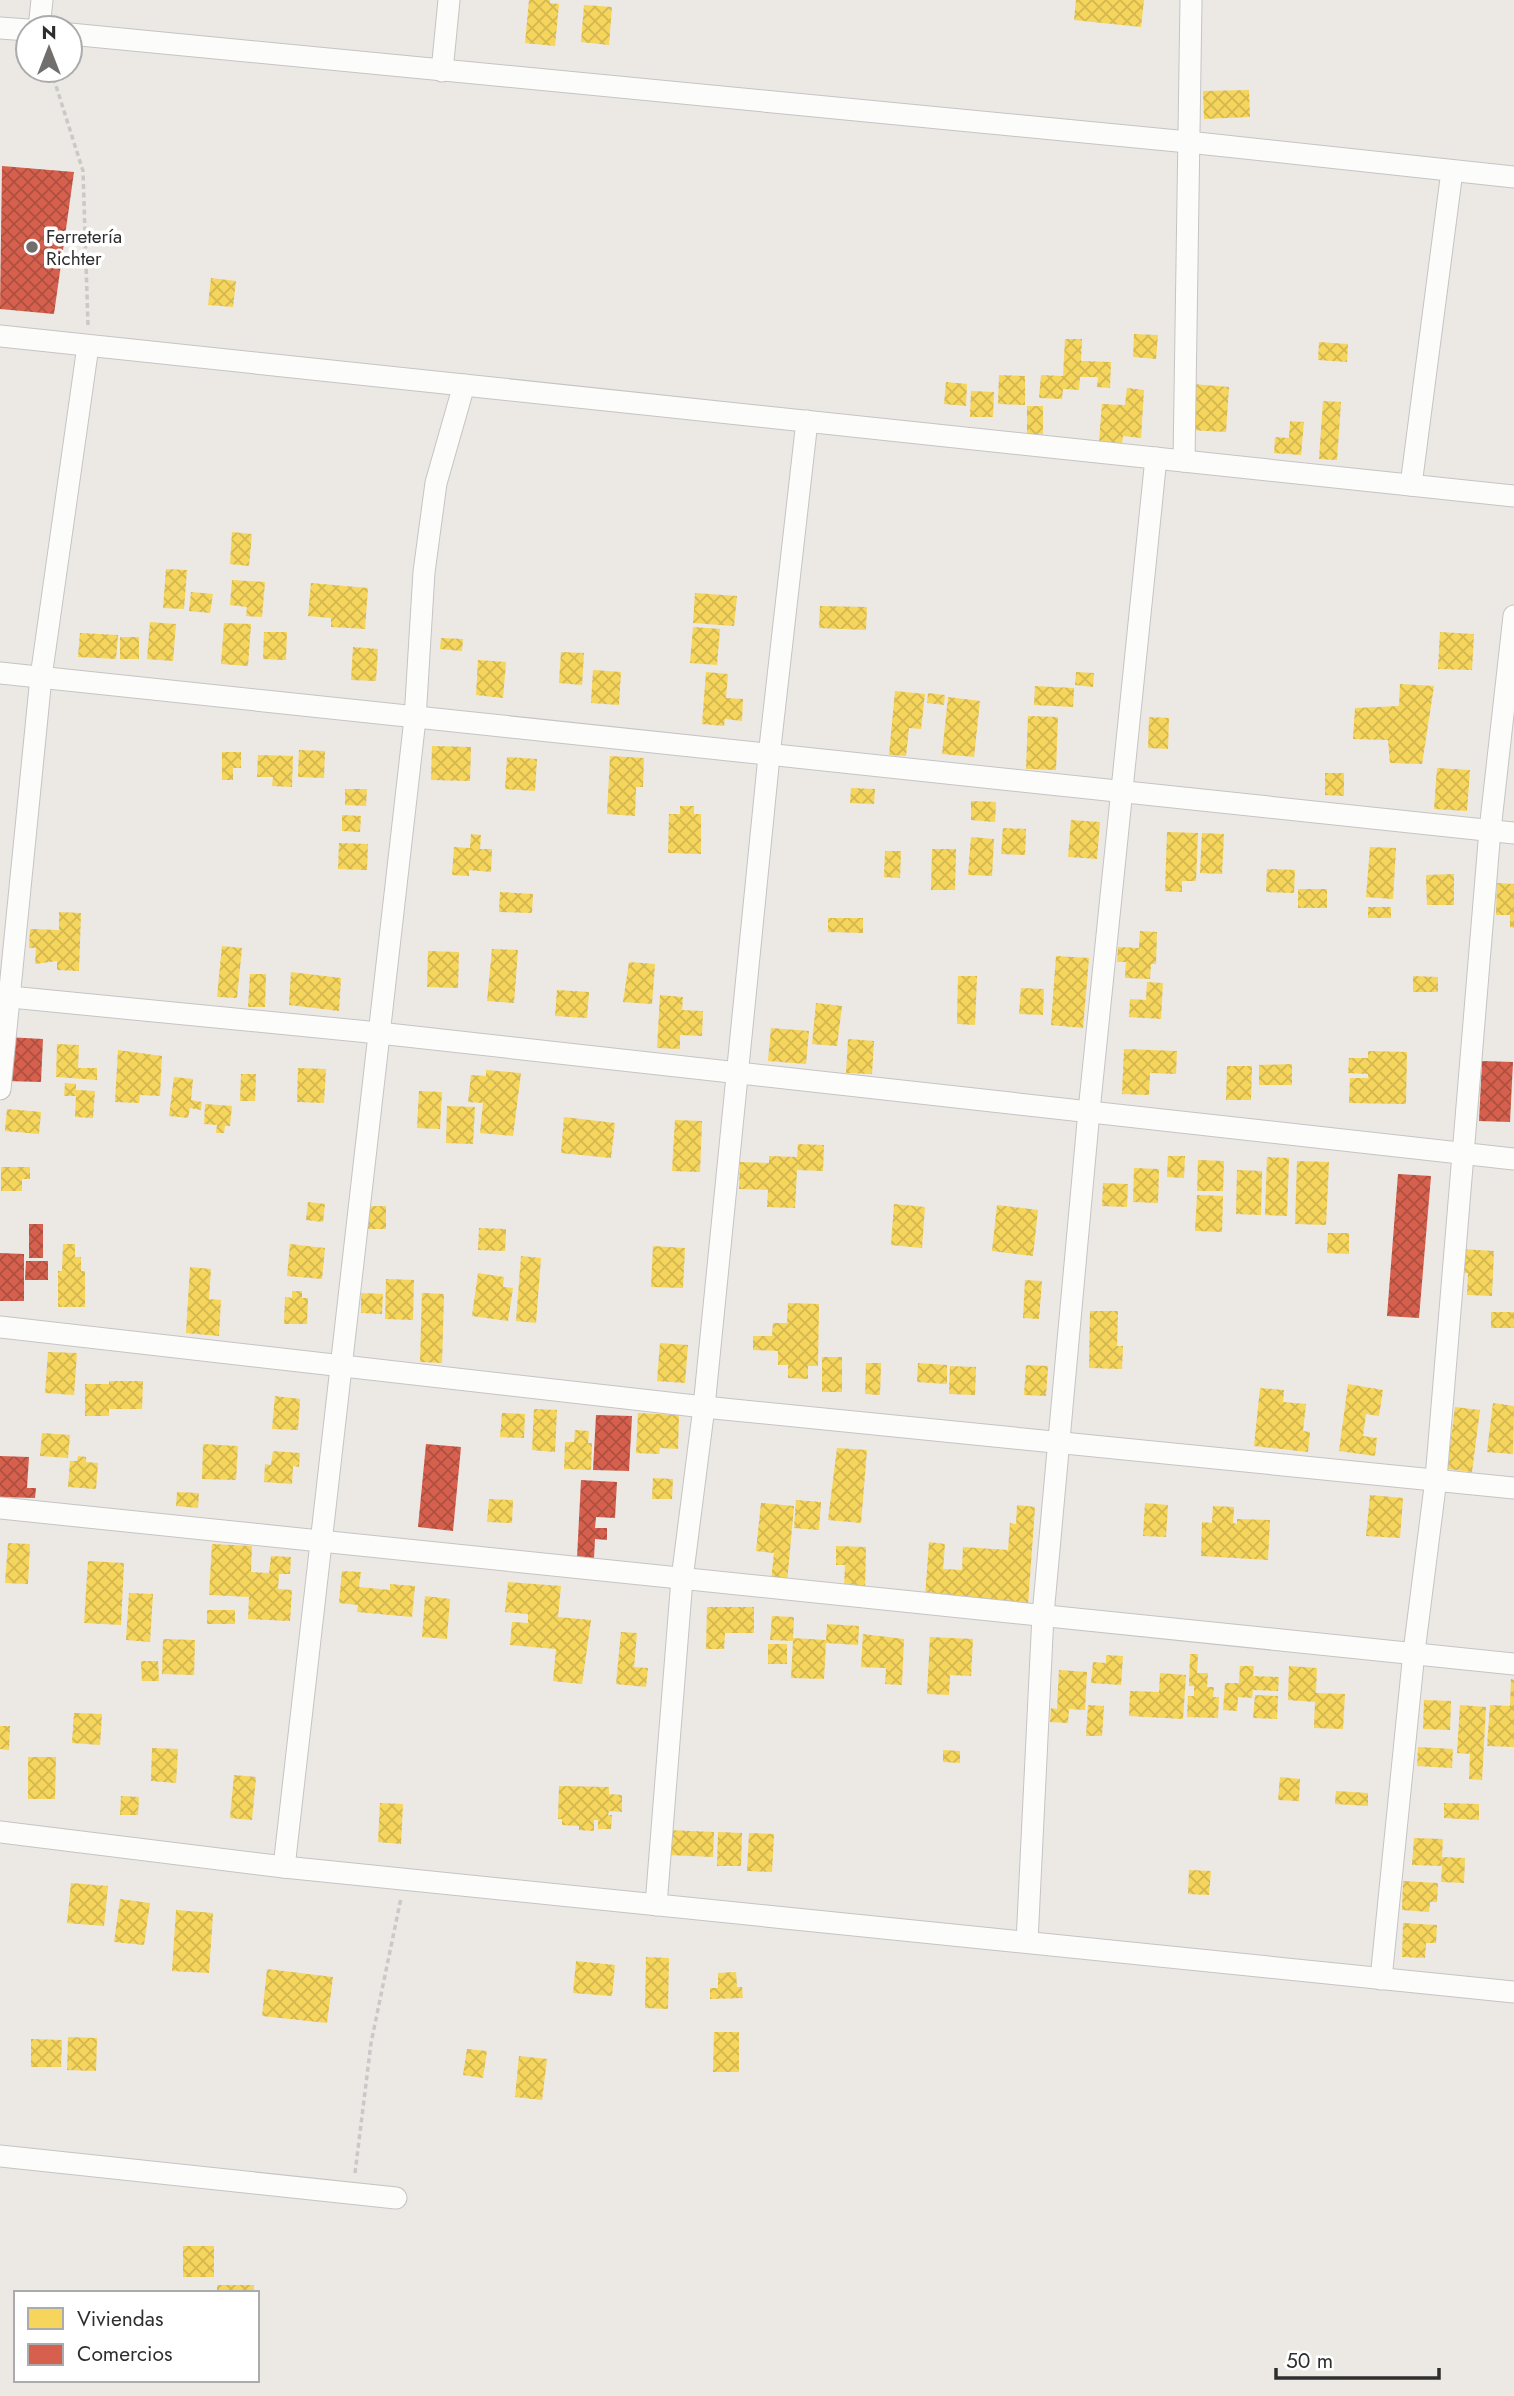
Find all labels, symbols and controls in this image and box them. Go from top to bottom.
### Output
north arrow [14,14,84,84]
text: N [41,19,57,46]
place label: Ferretería Richter [46,223,122,272]
marker: Ferretería Richter [24,239,40,255]
legend [14,2291,259,2382]
text: Viviendas [77,2304,163,2334]
scale bar [1276,2336,1439,2380]
text: Comercios [77,2339,172,2369]
text: 50 m [1286,2346,1333,2376]

